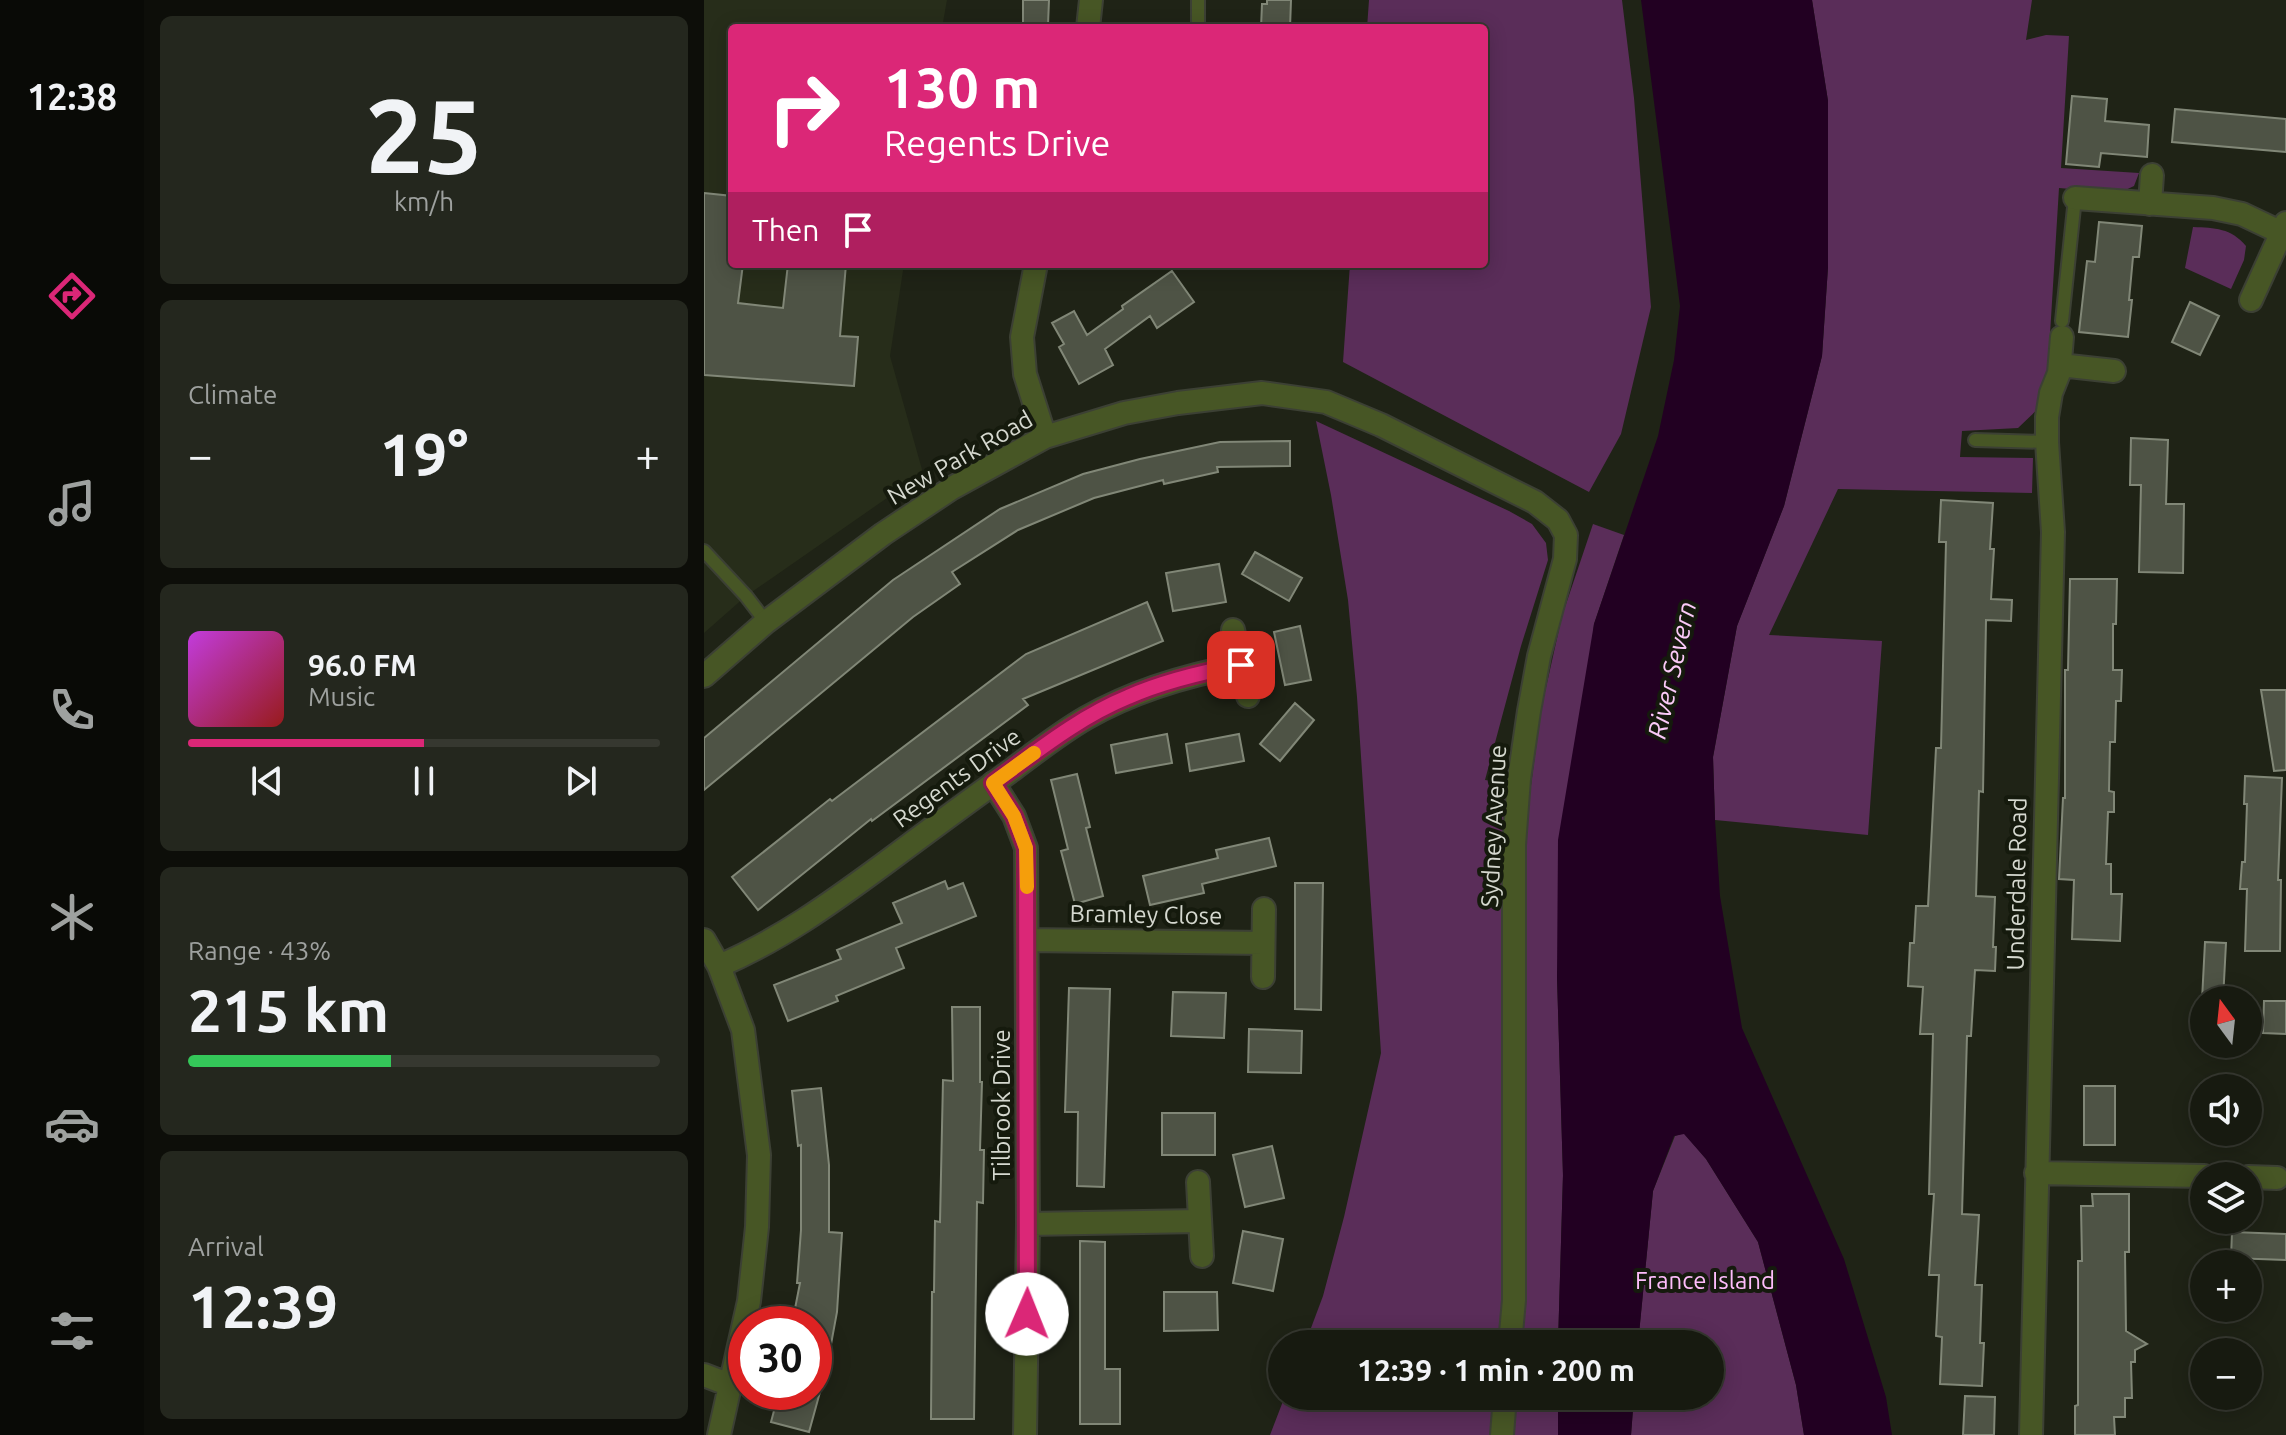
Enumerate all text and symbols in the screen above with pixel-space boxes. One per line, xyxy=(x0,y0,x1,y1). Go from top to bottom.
icon: right xyxy=(752,56,856,160)
text: 130 m xyxy=(884,56,1040,119)
text: 12:38 xyxy=(27,76,117,117)
text: 25 xyxy=(365,76,483,193)
text: Regents Drive xyxy=(884,122,1110,163)
text: km/h xyxy=(394,187,454,216)
icon: arrive xyxy=(836,208,880,252)
text: Then xyxy=(752,213,820,247)
icon: directions xyxy=(44,268,100,324)
text: Climate xyxy=(188,380,277,409)
street label: New Park Road xyxy=(882,405,1037,510)
text: 19° xyxy=(380,420,468,487)
text: − xyxy=(188,430,213,479)
text: + xyxy=(635,430,660,479)
icon: music xyxy=(44,475,100,531)
water label: River Severn xyxy=(1642,598,1701,741)
pin xyxy=(1207,631,1275,699)
icon: arrive xyxy=(1219,643,1263,687)
text: 96.0 FM xyxy=(308,648,417,682)
icon: phone xyxy=(44,682,100,738)
text: Music xyxy=(308,682,375,711)
street label: Regents Drive xyxy=(888,722,1026,833)
street label: Sydney Avenue xyxy=(1476,744,1511,908)
icon: previous xyxy=(245,759,289,803)
icon: pause xyxy=(402,759,446,803)
icon: next xyxy=(559,759,603,803)
street label: Underdale Road xyxy=(2001,797,2032,971)
icon: climate xyxy=(44,889,100,945)
street label: Bramley Close xyxy=(1069,900,1223,929)
text: Range · 43% xyxy=(188,936,331,965)
text: 215 km xyxy=(188,976,389,1043)
north arrow xyxy=(2190,986,2262,1058)
map controls xyxy=(2190,986,2262,1410)
street label: Tilbrook Drive xyxy=(988,1029,1015,1181)
button: sound xyxy=(2190,1074,2262,1146)
icon: car xyxy=(44,1096,100,1152)
button: layers xyxy=(2190,1162,2262,1234)
text: Arrival xyxy=(188,1232,264,1261)
button: + xyxy=(2190,1250,2262,1322)
park label: France Island xyxy=(1635,1267,1775,1294)
text: 12:39 xyxy=(188,1272,338,1339)
position arrow xyxy=(985,1272,1069,1356)
icon: filters xyxy=(44,1303,100,1359)
speed limit sign: 30 xyxy=(728,1306,832,1410)
button: − xyxy=(2190,1338,2262,1410)
text: 12:39 · 1 min · 200 m xyxy=(1357,1353,1635,1387)

